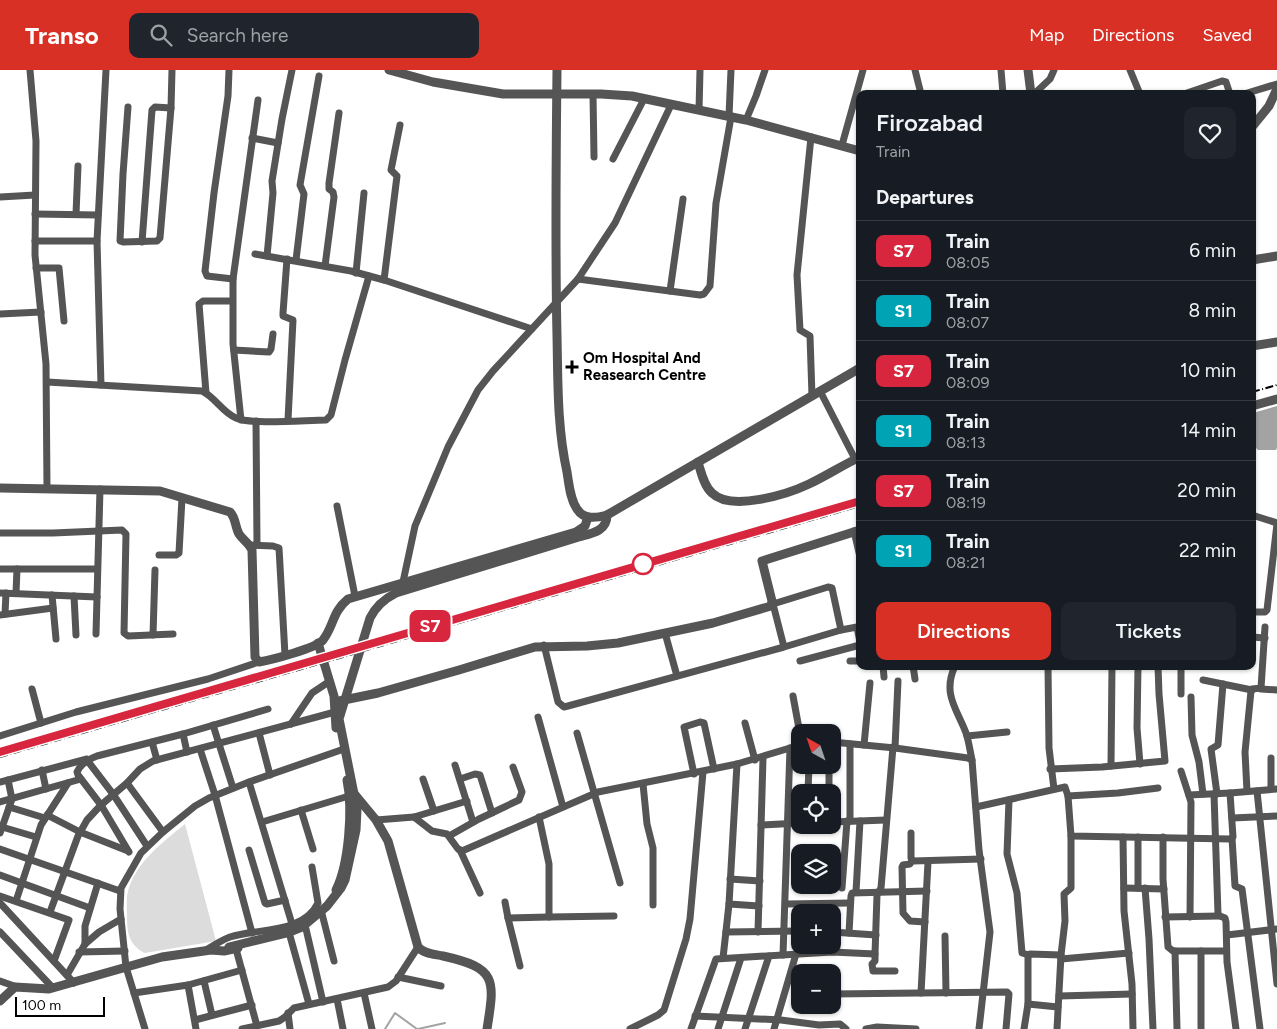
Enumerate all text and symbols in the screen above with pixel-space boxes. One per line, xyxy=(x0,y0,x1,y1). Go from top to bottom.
search box xyxy=(129,13,479,58)
text: Transo xyxy=(25,21,99,50)
icon: search xyxy=(147,21,175,49)
text: Search here xyxy=(187,24,288,47)
text: Map xyxy=(1029,24,1064,46)
text: Directions xyxy=(1092,24,1174,46)
text: Saved xyxy=(1202,24,1252,46)
button: heart xyxy=(1184,107,1236,159)
text: Firozabad xyxy=(876,108,983,137)
text: Train xyxy=(876,142,910,161)
text: Departures xyxy=(876,186,974,209)
text: Train xyxy=(946,230,989,253)
text: 6 min xyxy=(1189,239,1236,262)
text: S7 xyxy=(893,240,914,262)
text: 08:05 xyxy=(946,253,990,272)
text: Train xyxy=(946,290,989,313)
text: 8 min xyxy=(1188,299,1236,322)
text: S1 xyxy=(894,300,913,322)
text: 08:07 xyxy=(946,313,989,332)
place label: Om Hospital And Reasearch Centre xyxy=(583,349,707,384)
text: Train xyxy=(946,350,989,373)
text: 10 min xyxy=(1180,359,1236,382)
marker: Om Hospital And Reasearch Centre xyxy=(565,360,579,374)
text: S7 xyxy=(893,360,914,382)
text: 08:09 xyxy=(946,373,989,392)
text: Train xyxy=(946,410,989,433)
text: 14 min xyxy=(1180,419,1236,442)
text: S1 xyxy=(894,420,913,442)
text: 08:13 xyxy=(946,433,985,452)
text: Train xyxy=(946,470,989,493)
text: 20 min xyxy=(1177,479,1236,502)
text: S7 xyxy=(893,480,914,502)
text: 08:19 xyxy=(946,493,986,512)
text: Train xyxy=(946,530,989,553)
text: 22 min xyxy=(1179,539,1236,562)
text: S1 xyxy=(894,540,913,562)
unlabelled marker xyxy=(632,553,654,575)
text: 08:21 xyxy=(946,553,986,572)
button: Directions xyxy=(876,602,1051,660)
button: Tickets xyxy=(1061,602,1236,660)
line badge: S7 xyxy=(408,610,452,642)
text: S7 xyxy=(420,615,440,637)
north arrow xyxy=(791,724,841,774)
map controls xyxy=(791,724,841,1014)
button: locate xyxy=(791,784,841,834)
button: layers xyxy=(791,844,841,894)
button: + xyxy=(791,904,841,954)
button: − xyxy=(791,964,841,1014)
scale bar xyxy=(15,994,105,1017)
text: 100 m xyxy=(22,997,61,1014)

